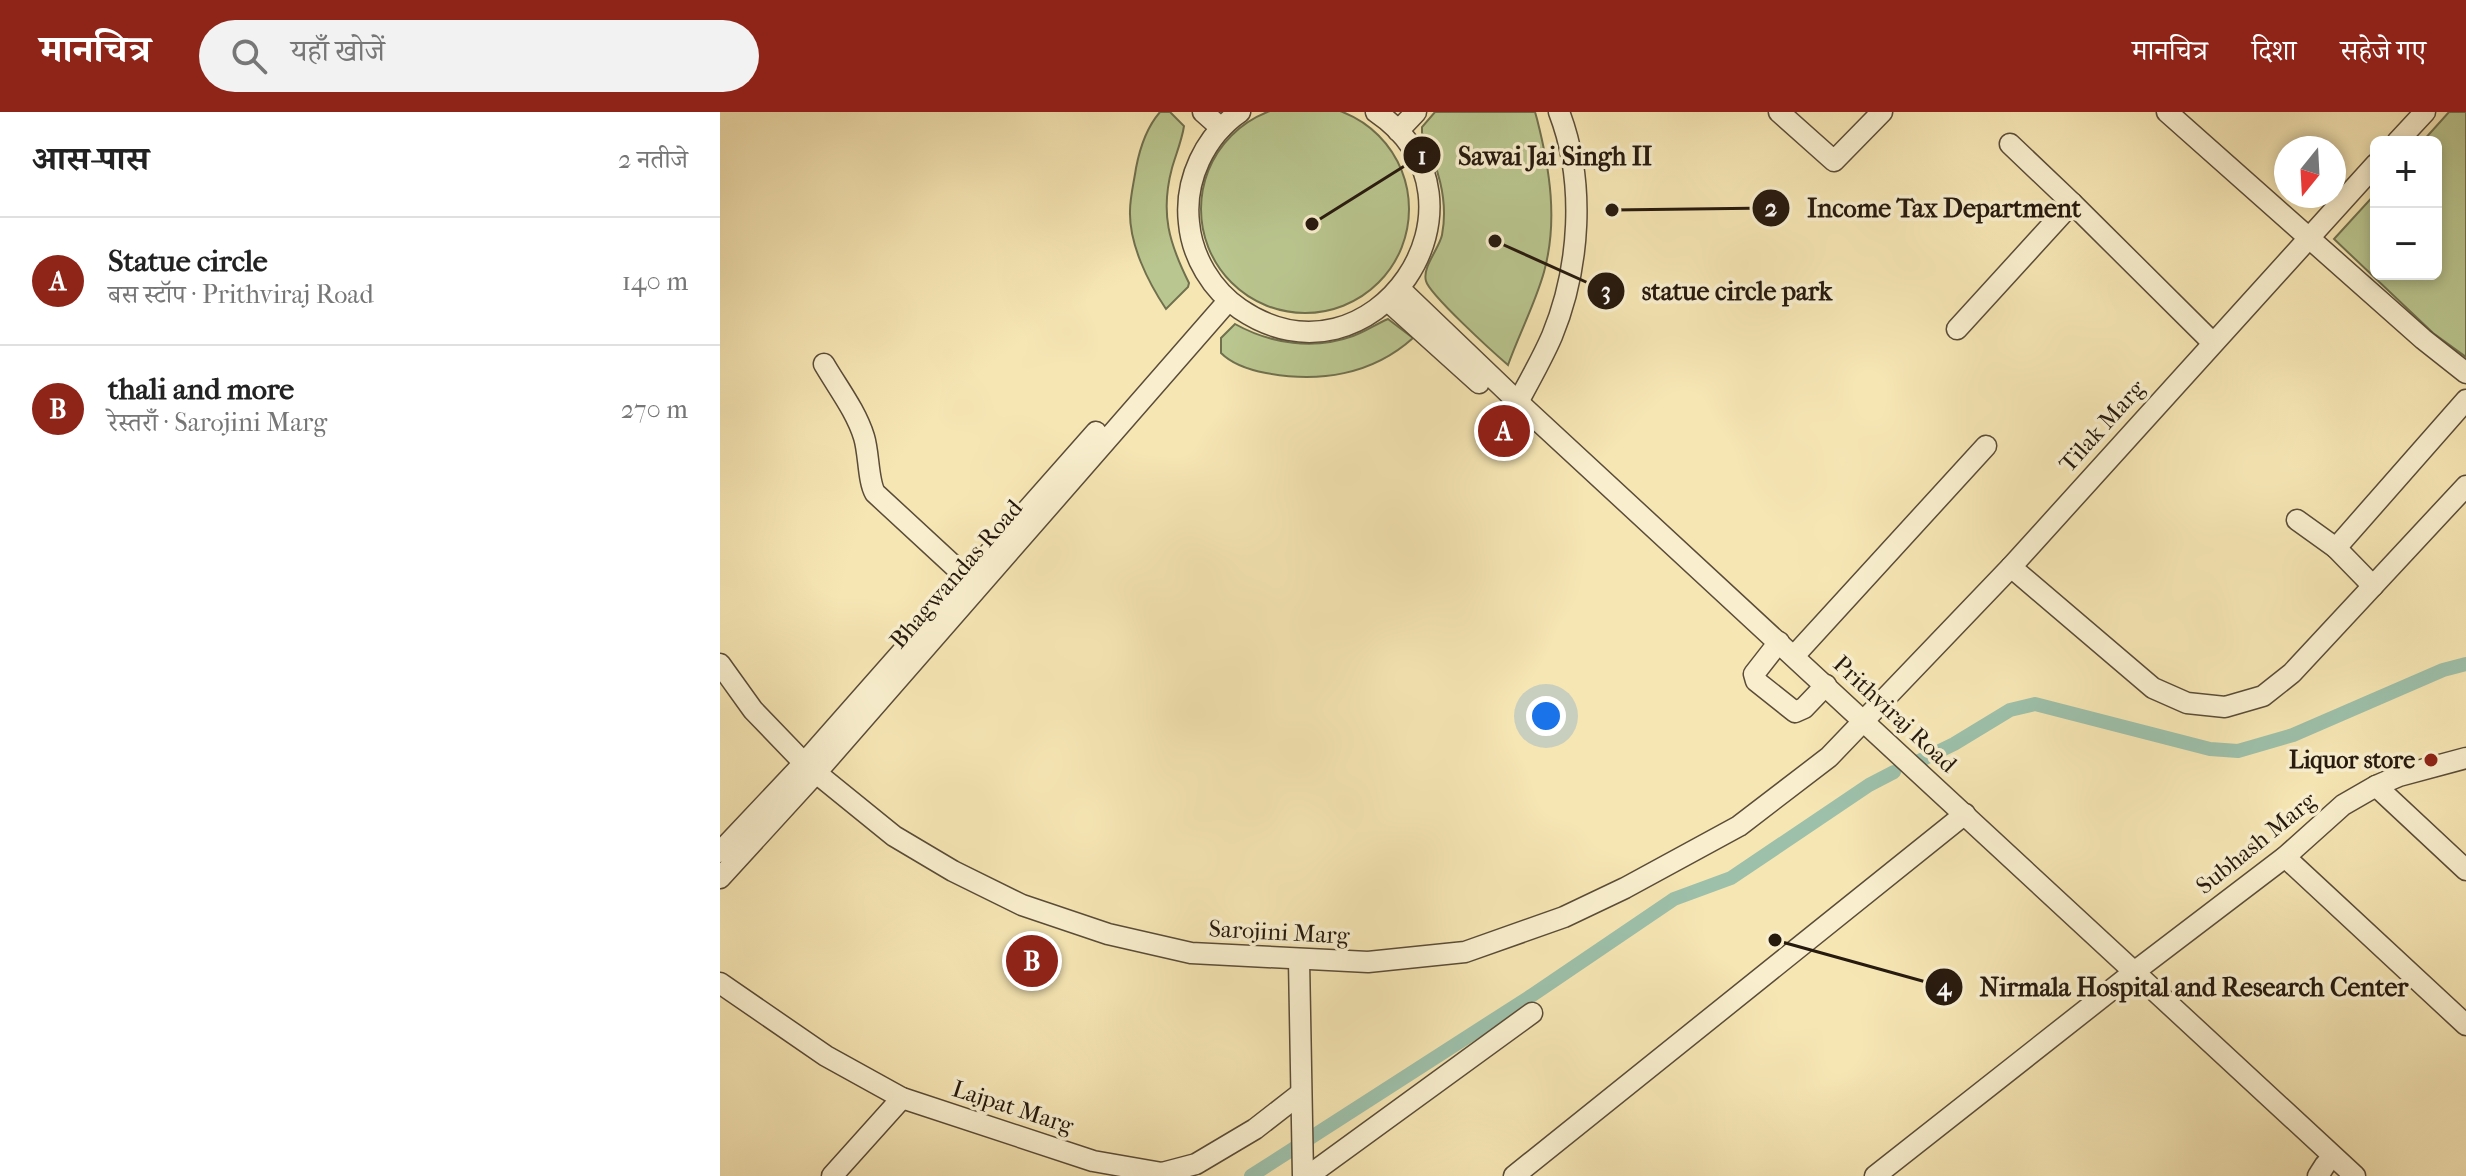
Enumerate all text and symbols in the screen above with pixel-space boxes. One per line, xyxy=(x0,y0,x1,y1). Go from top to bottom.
search box xyxy=(199,20,759,92)
text: मानचित्र xyxy=(40,27,151,72)
icon: search xyxy=(227,34,271,78)
text: यहाँ खोजें xyxy=(291,34,385,69)
text: मानचित्र xyxy=(2132,34,2208,67)
text: दिशा xyxy=(2252,34,2296,67)
text: सहेजे गए xyxy=(2340,34,2426,67)
callout: Sawai Jai Singh II xyxy=(1402,130,1668,180)
north arrow xyxy=(2274,136,2346,208)
map controls xyxy=(2370,136,2442,280)
button: + xyxy=(2370,136,2442,208)
text: आस-पास xyxy=(32,139,149,179)
text: Sawai Jai Singh II xyxy=(1458,141,1652,172)
text: 1 xyxy=(1418,142,1426,170)
text: 2 नतीजे xyxy=(618,144,688,175)
callout: Income Tax Department xyxy=(1751,183,2097,233)
text: Income Tax Department xyxy=(1807,193,2082,224)
text: 2 xyxy=(1765,194,1777,222)
button: − xyxy=(2370,208,2442,280)
text: Statue circle xyxy=(108,244,268,279)
text: A xyxy=(50,266,66,297)
text: 140 m xyxy=(622,266,688,297)
callout: statue circle park xyxy=(1586,266,1848,316)
text: statue circle park xyxy=(1642,276,1834,307)
text: 3 xyxy=(1601,277,1611,305)
text: बस स्टॉप · Prithviraj Road xyxy=(108,279,374,310)
text: thali and more xyxy=(108,372,294,407)
street label: Tilak Marg xyxy=(2053,373,2151,478)
text: B xyxy=(50,394,66,425)
text: 270 m xyxy=(621,394,688,425)
pin: A xyxy=(1478,401,1530,461)
text: रेस्तराँ · Sarojini Marg xyxy=(108,407,327,438)
street label: Bhagwandas Road xyxy=(884,493,1029,654)
street label: Prithviraj Road xyxy=(1828,650,1963,779)
your location xyxy=(1526,696,1566,736)
place label: Liquor store xyxy=(2289,746,2415,774)
marker: Liquor store xyxy=(2422,751,2440,769)
street label: Subhash Marg xyxy=(2190,785,2322,900)
street label: Sarojini Marg xyxy=(1208,914,1351,950)
pin: B xyxy=(1006,931,1058,991)
callout: Nirmala Hospital and Research Center xyxy=(1924,962,2425,1012)
text: Nirmala Hospital and Research Center xyxy=(1980,972,2409,1003)
text: 4 xyxy=(1936,973,1953,1002)
street label: Lajpat Marg xyxy=(949,1074,1078,1140)

